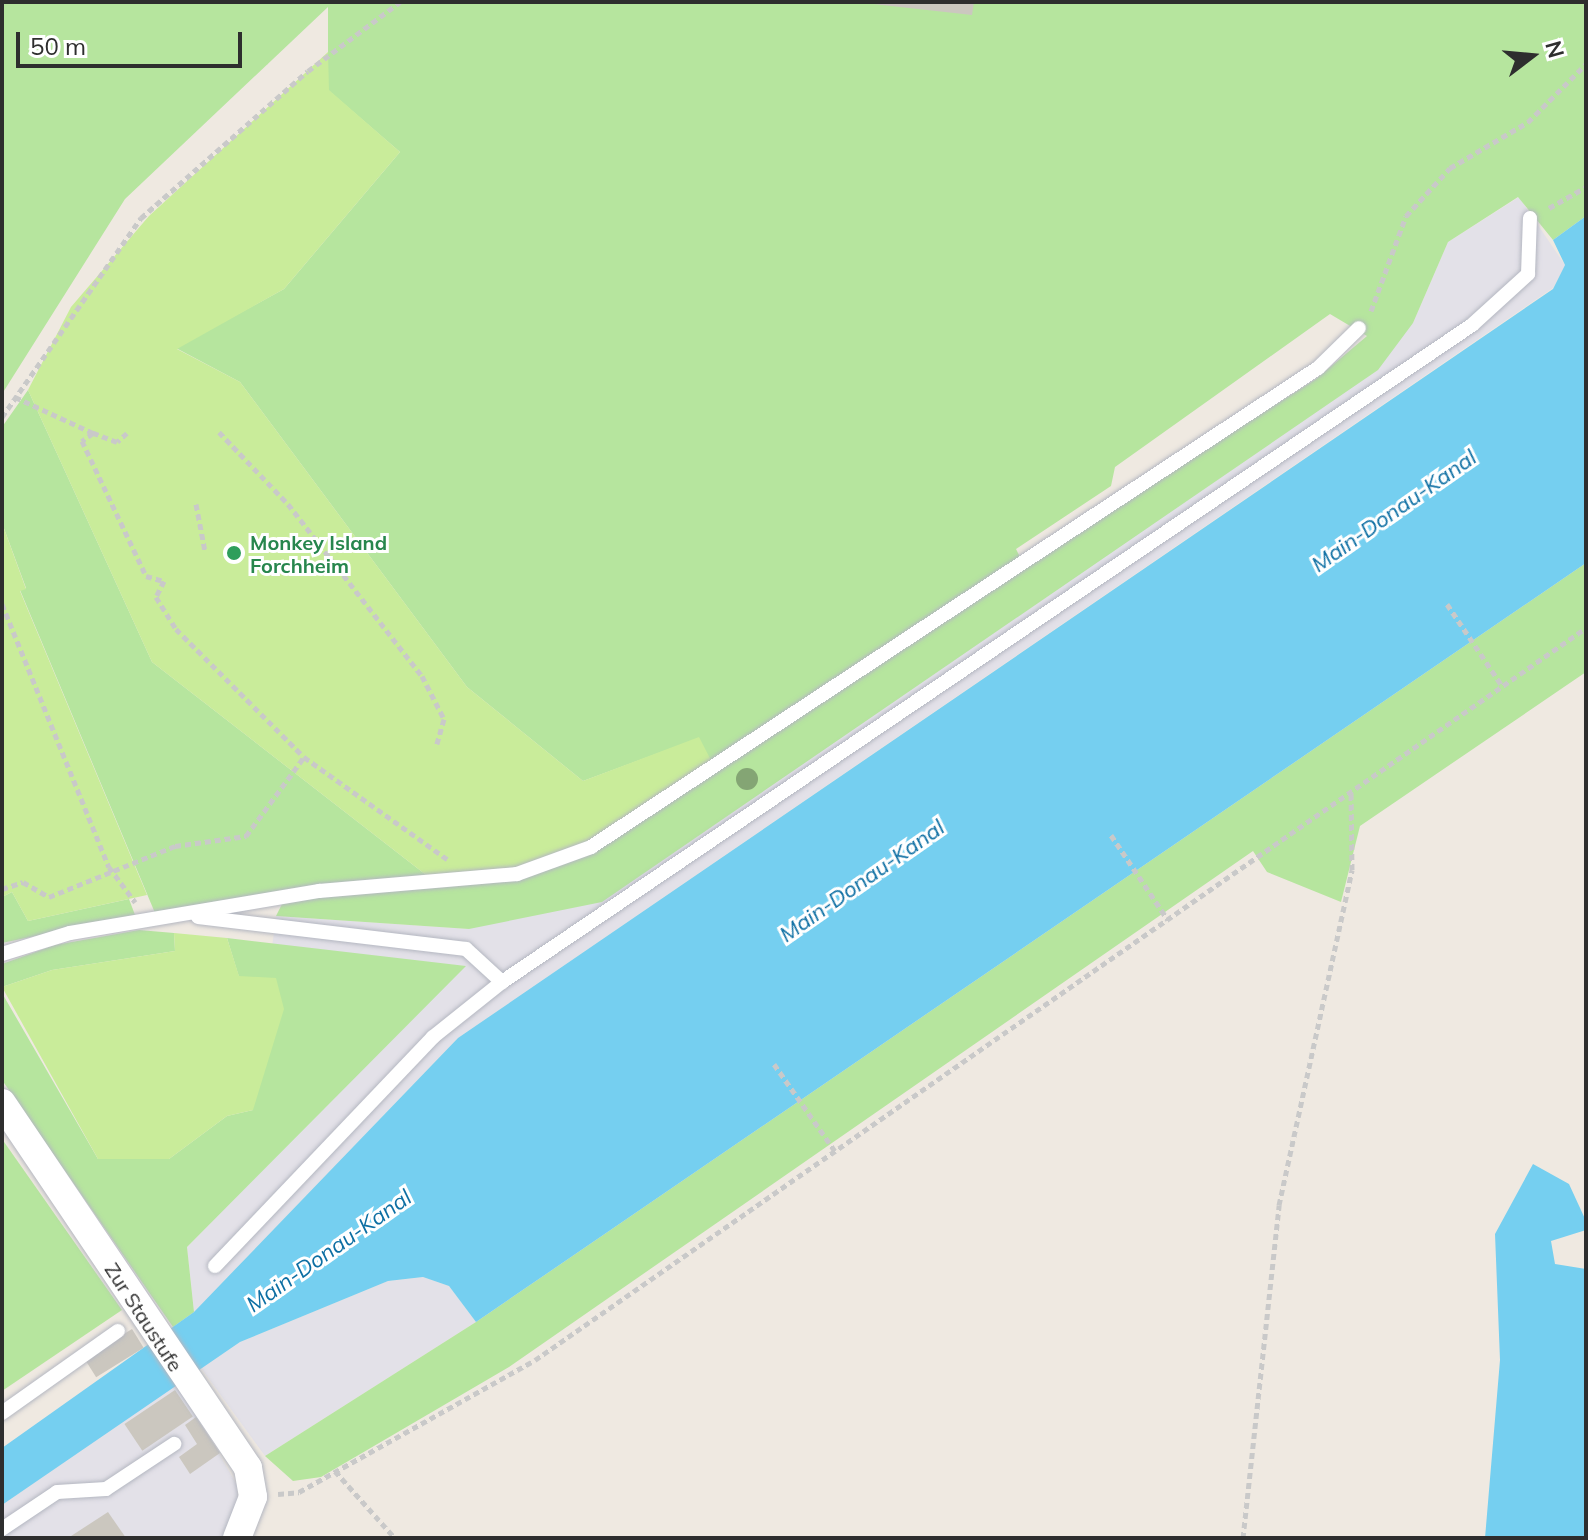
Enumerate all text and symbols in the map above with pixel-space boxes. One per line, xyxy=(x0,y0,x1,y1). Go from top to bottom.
scale bar xyxy=(20,16,246,66)
north arrow xyxy=(1492,16,1572,96)
text: 50 m xyxy=(30,31,86,61)
text: N xyxy=(1539,38,1571,61)
water label: Main-Donau-Kanal xyxy=(1306,444,1482,578)
place label: Monkey Island Forchheim xyxy=(250,530,387,577)
marker: Monkey Island Forchheim xyxy=(225,544,243,562)
water label: Main-Donau-Kanal xyxy=(774,814,950,948)
water label: Main-Donau-Kanal xyxy=(241,1184,417,1318)
street label: Zur Staustufe xyxy=(100,1258,188,1376)

